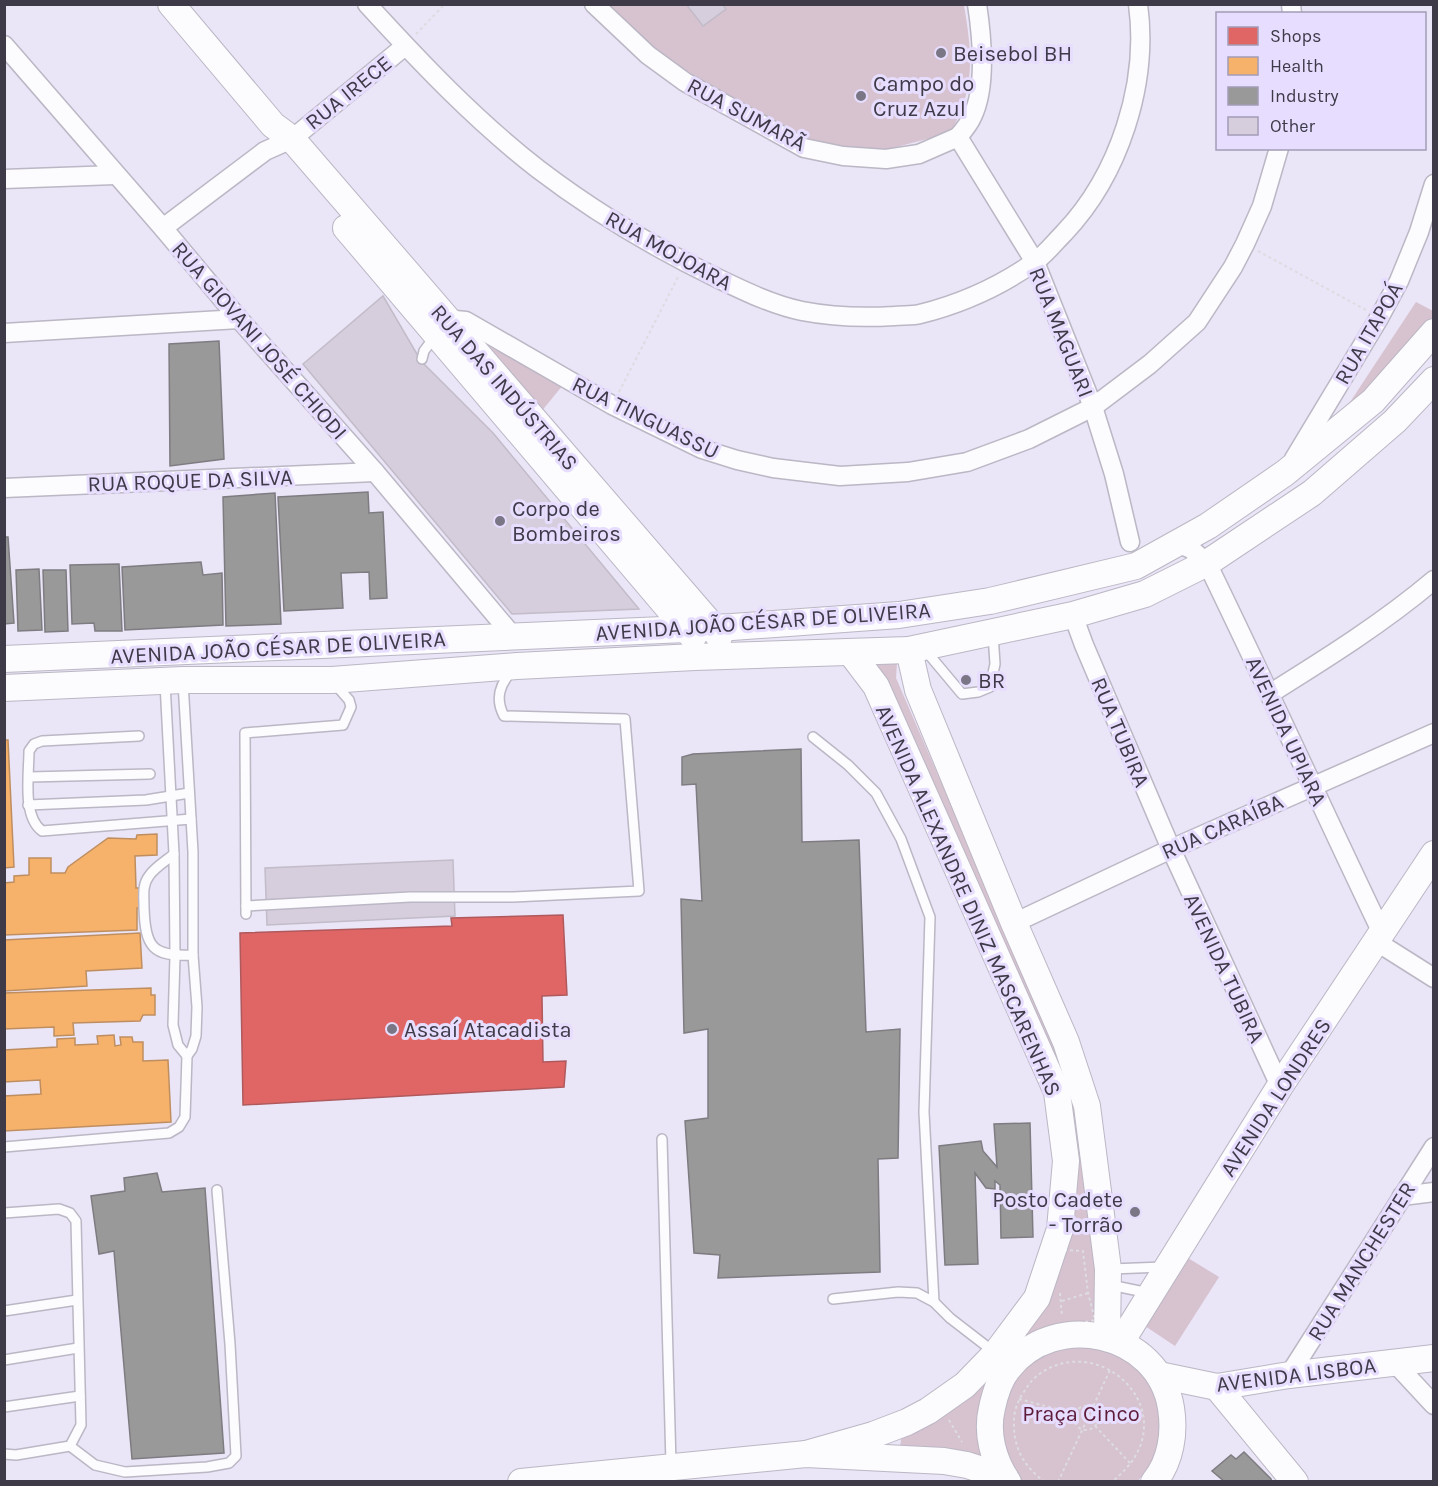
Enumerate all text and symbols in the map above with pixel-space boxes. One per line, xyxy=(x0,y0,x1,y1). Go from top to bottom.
legend xyxy=(1216,12,1426,150)
text: Shops xyxy=(1270,25,1322,47)
place label: Beisebol BH xyxy=(953,41,1072,67)
marker: Beisebol BH xyxy=(934,46,948,60)
street label: RUA IRECE xyxy=(300,50,397,135)
text: Health xyxy=(1270,55,1324,77)
place label: Campo do Cruz Azul xyxy=(873,71,974,122)
street label: RUA SUMARÃ xyxy=(683,73,811,157)
text: Industry xyxy=(1270,85,1339,107)
marker: Campo do Cruz Azul xyxy=(854,89,868,103)
text: Other xyxy=(1270,115,1315,137)
street label: RUA MOJOARA xyxy=(601,205,737,296)
street label: RUA GIOVANI JOSÉ CHIODI xyxy=(166,236,353,445)
street label: RUA MAGUARI xyxy=(1023,264,1099,401)
street label: RUA ITAPOÁ xyxy=(1328,277,1409,389)
street label: RUA DAS INDÚSTRIAS xyxy=(425,299,584,476)
street label: RUA TINGUASSU xyxy=(568,371,723,465)
street label: RUA ROQUE DA SILVA xyxy=(87,464,293,498)
place label: Corpo de Bombeiros xyxy=(512,496,621,547)
marker: Corpo de Bombeiros xyxy=(493,514,507,528)
street label: AVENIDA JOÃO CÉSAR DE OLIVEIRA xyxy=(595,596,932,647)
street label: AVENIDA JOÃO CÉSAR DE OLIVEIRA xyxy=(110,625,447,670)
street label: AVENIDA UPIARA xyxy=(1240,653,1332,811)
place label: BR xyxy=(978,668,1005,694)
marker: BR xyxy=(959,673,973,687)
street label: RUA TUBIRA xyxy=(1085,673,1155,792)
street label: AVENIDA ALEXANDRE DINIZ MASCARENHAS xyxy=(870,701,1066,1100)
street label: RUA CARAÍBA xyxy=(1157,787,1288,865)
street label: AVENIDA TUBIRA xyxy=(1178,890,1270,1048)
street label: AVENIDA LONDRES xyxy=(1215,1013,1337,1182)
place label: Assaí Atacadista xyxy=(404,1017,572,1043)
marker: Assaí Atacadista xyxy=(385,1022,399,1036)
street label: RUA MANCHESTER xyxy=(1302,1177,1421,1346)
place label: Posto Cadete - Torrão xyxy=(992,1187,1123,1238)
marker: Posto Cadete - Torrão xyxy=(1128,1205,1142,1219)
street label: AVENIDA LISBOA xyxy=(1215,1352,1378,1398)
park label: Praça Cinco xyxy=(1022,1401,1140,1427)

